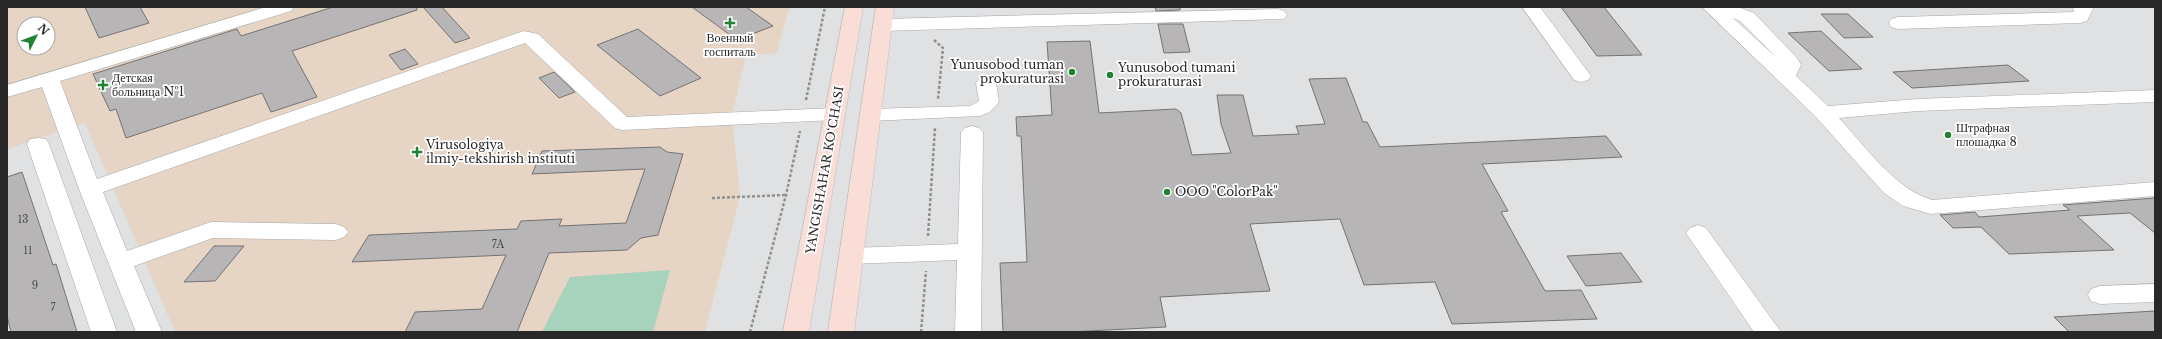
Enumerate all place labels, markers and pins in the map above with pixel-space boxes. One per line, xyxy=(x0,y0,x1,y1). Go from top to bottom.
marker: Военный госпиталь xyxy=(724,17,736,29)
place label: Военный госпиталь xyxy=(704,30,756,59)
place label: Yunusobod tuman prokuraturasi xyxy=(950,57,1064,86)
place label: Yunusobod tumani prokuraturasi xyxy=(1117,60,1235,89)
marker: Yunusobod tuman prokuraturasi xyxy=(1067,67,1077,77)
place label: Детская больница №1 xyxy=(112,70,184,99)
marker: Yunusobod tumani prokuraturasi xyxy=(1105,70,1115,80)
marker: Детская больница №1 xyxy=(97,79,109,91)
place label: Штрафная плошадка 8 xyxy=(1956,120,2017,149)
marker: Штрафная плошадка 8 xyxy=(1943,130,1953,140)
place label: Virusologiya ilmiy-tekshirish instituti xyxy=(425,137,575,166)
marker: Virusologiya ilmiy-tekshirish instituti xyxy=(411,146,423,158)
place label: OOO "ColorPak" xyxy=(1175,184,1278,199)
marker: OOO "ColorPak" xyxy=(1162,187,1172,197)

